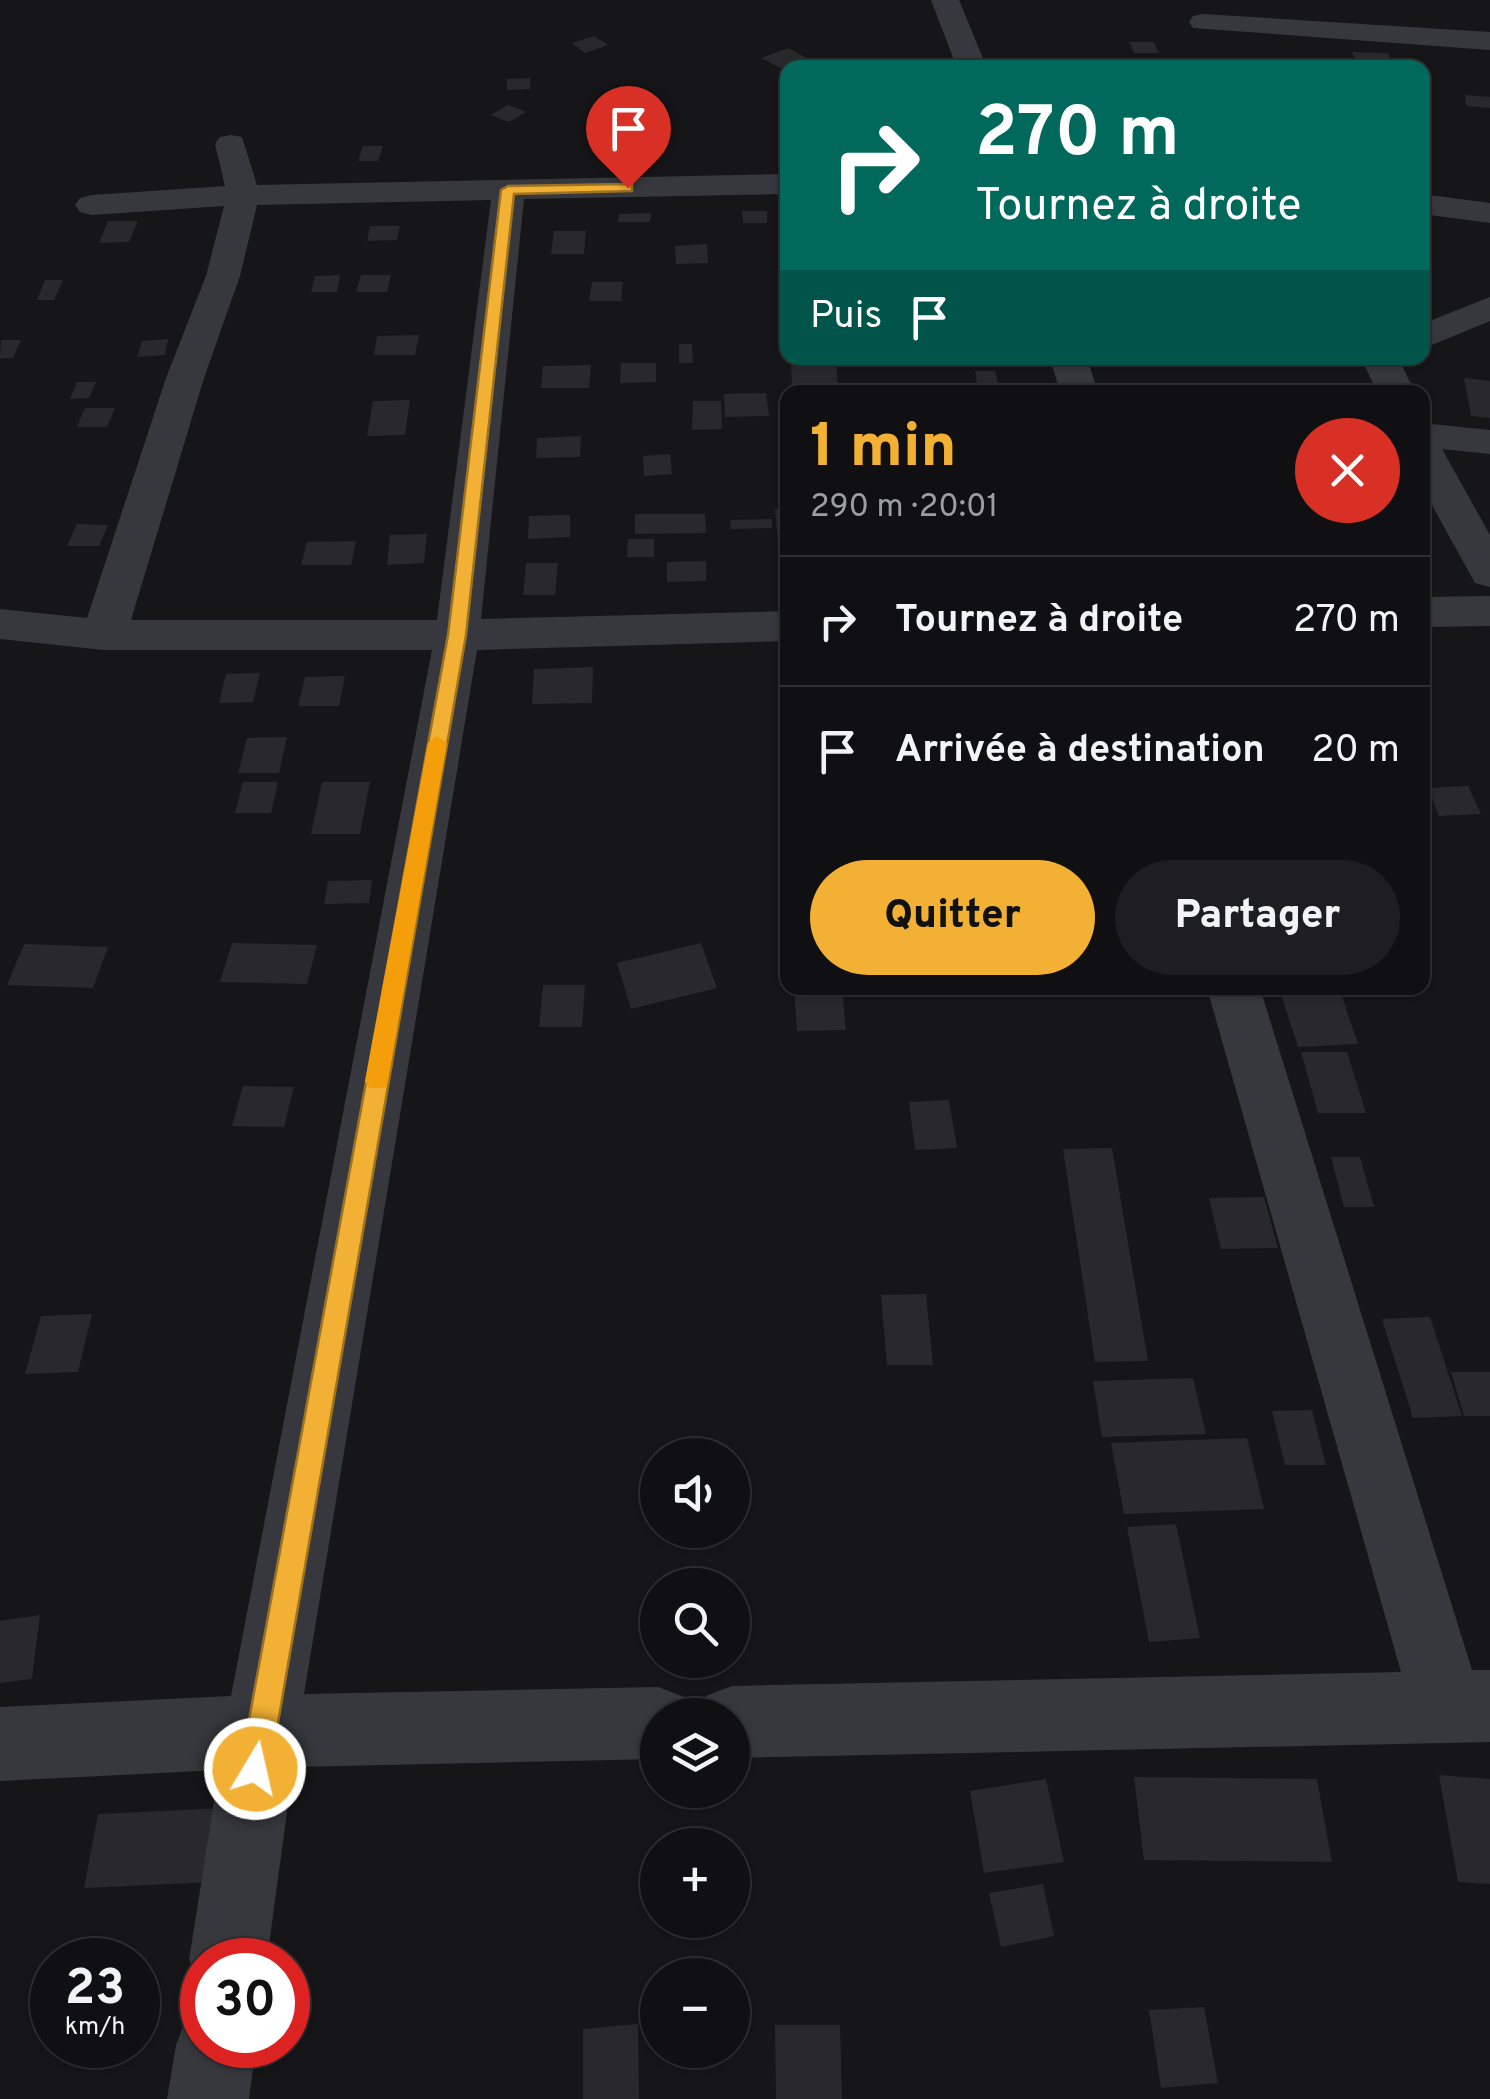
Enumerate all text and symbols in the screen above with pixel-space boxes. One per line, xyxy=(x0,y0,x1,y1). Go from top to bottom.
pin xyxy=(586,86,671,189)
text: 270 m xyxy=(975,92,1180,181)
icon: right xyxy=(810,100,940,230)
icon: arrive xyxy=(601,101,656,156)
text: Tournez à droite xyxy=(975,179,1302,236)
icon: arrive xyxy=(902,290,957,345)
text: Puis xyxy=(810,293,882,342)
text: 1 min xyxy=(810,412,957,488)
button: close xyxy=(1295,418,1400,523)
text: 290 m · 20:01 xyxy=(810,488,998,528)
icon: right xyxy=(810,594,865,649)
text: Tournez à droite xyxy=(895,597,1183,646)
text: 270 m xyxy=(1293,597,1400,646)
icon: arrive xyxy=(810,724,865,779)
text: Arrivée à destination xyxy=(895,727,1265,776)
text: 20 m xyxy=(1311,727,1400,776)
button: Quitter xyxy=(810,860,1095,975)
button: Partager xyxy=(1115,860,1400,975)
map controls xyxy=(640,1438,750,2068)
button: sound xyxy=(640,1438,750,1548)
button: search xyxy=(640,1568,750,1678)
button: layers xyxy=(640,1698,750,1808)
position arrow xyxy=(203,1717,307,1821)
button: + xyxy=(640,1828,750,1938)
speed limit sign: 30 xyxy=(180,1938,310,2068)
button: − xyxy=(640,1958,750,2068)
text: 23 xyxy=(65,1959,125,2022)
text: km/h xyxy=(65,2012,125,2044)

